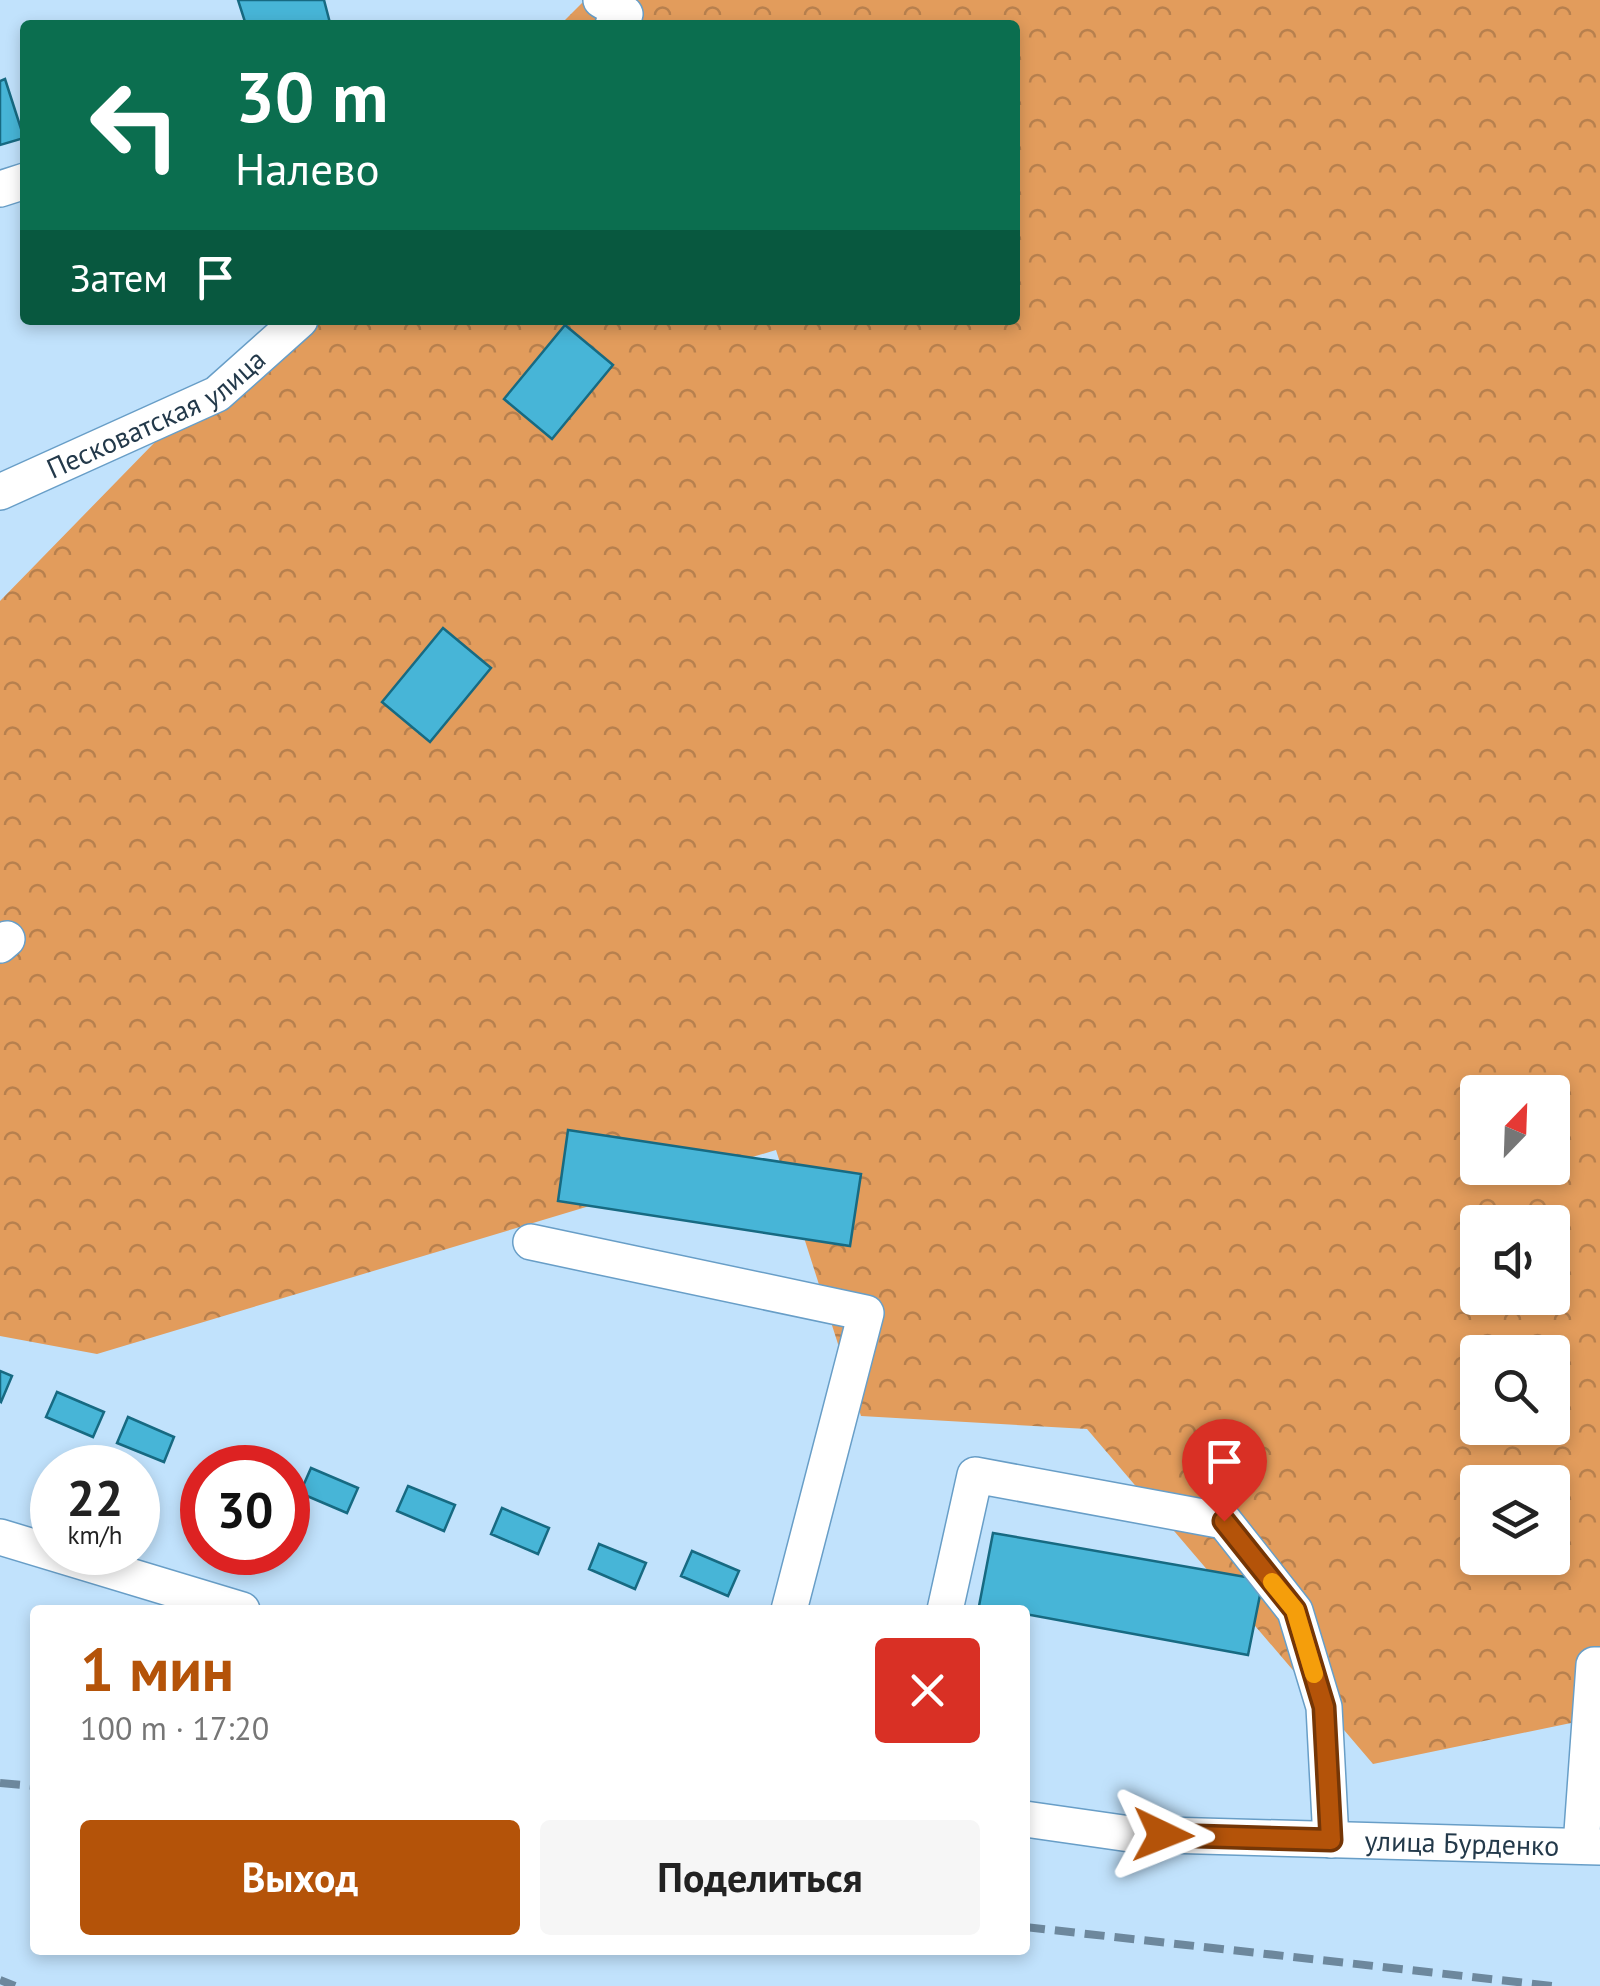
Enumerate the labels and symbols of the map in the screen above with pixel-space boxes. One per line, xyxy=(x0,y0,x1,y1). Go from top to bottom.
street label: Песковатская улица xyxy=(41,341,273,487)
north arrow xyxy=(1460,1075,1570,1185)
pin xyxy=(1182,1419,1267,1522)
speed limit sign: 30 xyxy=(180,1445,310,1575)
position arrow xyxy=(1111,1783,1215,1887)
street label: улица Бурденко xyxy=(1364,1821,1560,1864)

